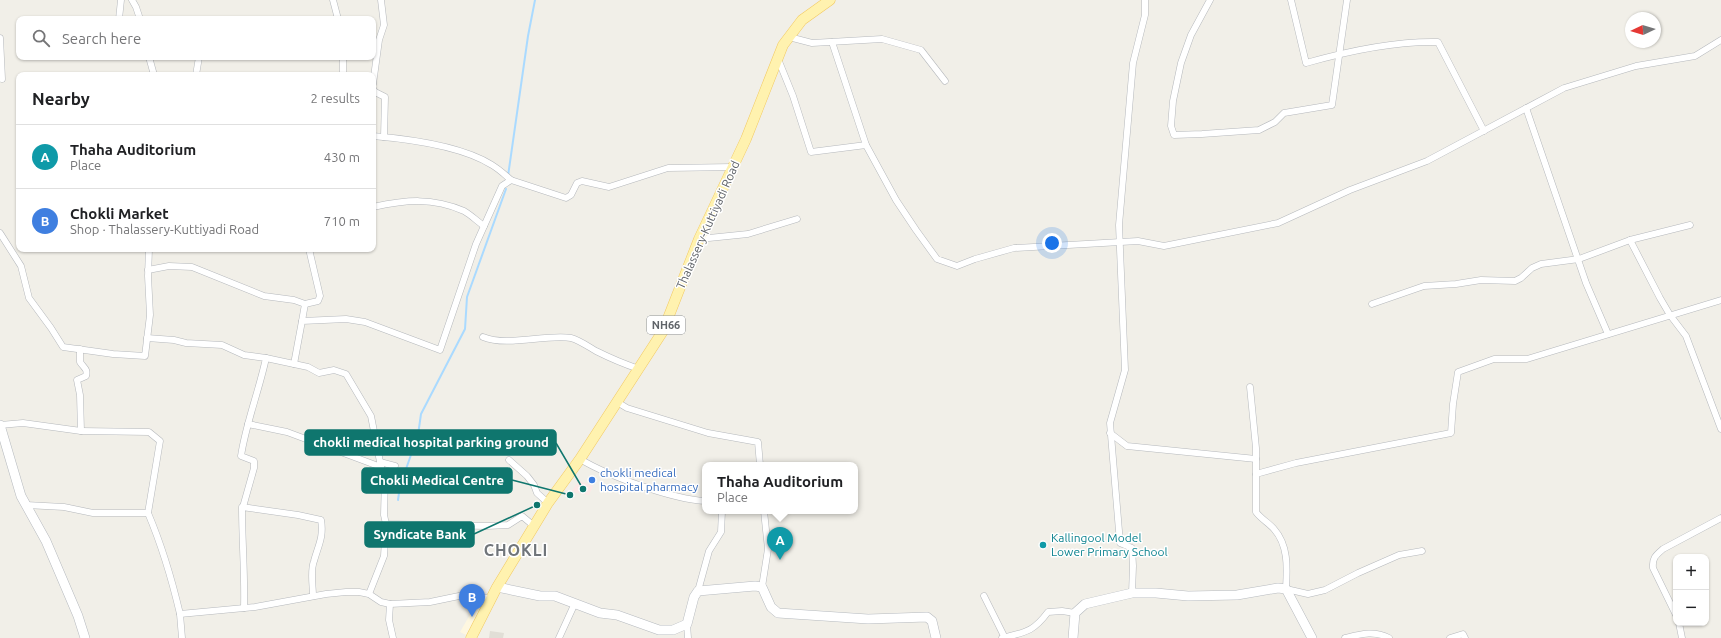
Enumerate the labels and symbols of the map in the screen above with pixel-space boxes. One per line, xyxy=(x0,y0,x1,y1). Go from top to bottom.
north arrow xyxy=(1625,12,1661,48)
street label: Thalassery-Kuttiyadi Road xyxy=(673,159,742,291)
your location xyxy=(1042,233,1062,253)
road number: NH66 xyxy=(647,316,685,334)
callout: chokli medical hospital parking ground xyxy=(305,430,556,455)
text: chokli medical hospital parking ground xyxy=(313,435,549,449)
place label: chokli medical hospital pharmacy xyxy=(600,466,699,493)
callout: Chokli Medical Centre xyxy=(362,468,512,493)
text: Chokli Medical Centre xyxy=(370,473,504,487)
marker: chokli medical hospital pharmacy xyxy=(587,475,597,485)
callout: Syndicate Bank xyxy=(365,522,474,547)
text: Syndicate Bank xyxy=(374,527,467,541)
pin: A xyxy=(767,527,793,560)
place label: Kallingool Model Lower Primary School xyxy=(1051,531,1168,558)
marker: Kallingool Model Lower Primary School xyxy=(1038,540,1048,550)
district label: CHOKLI xyxy=(484,541,548,559)
pin: B xyxy=(459,584,485,617)

